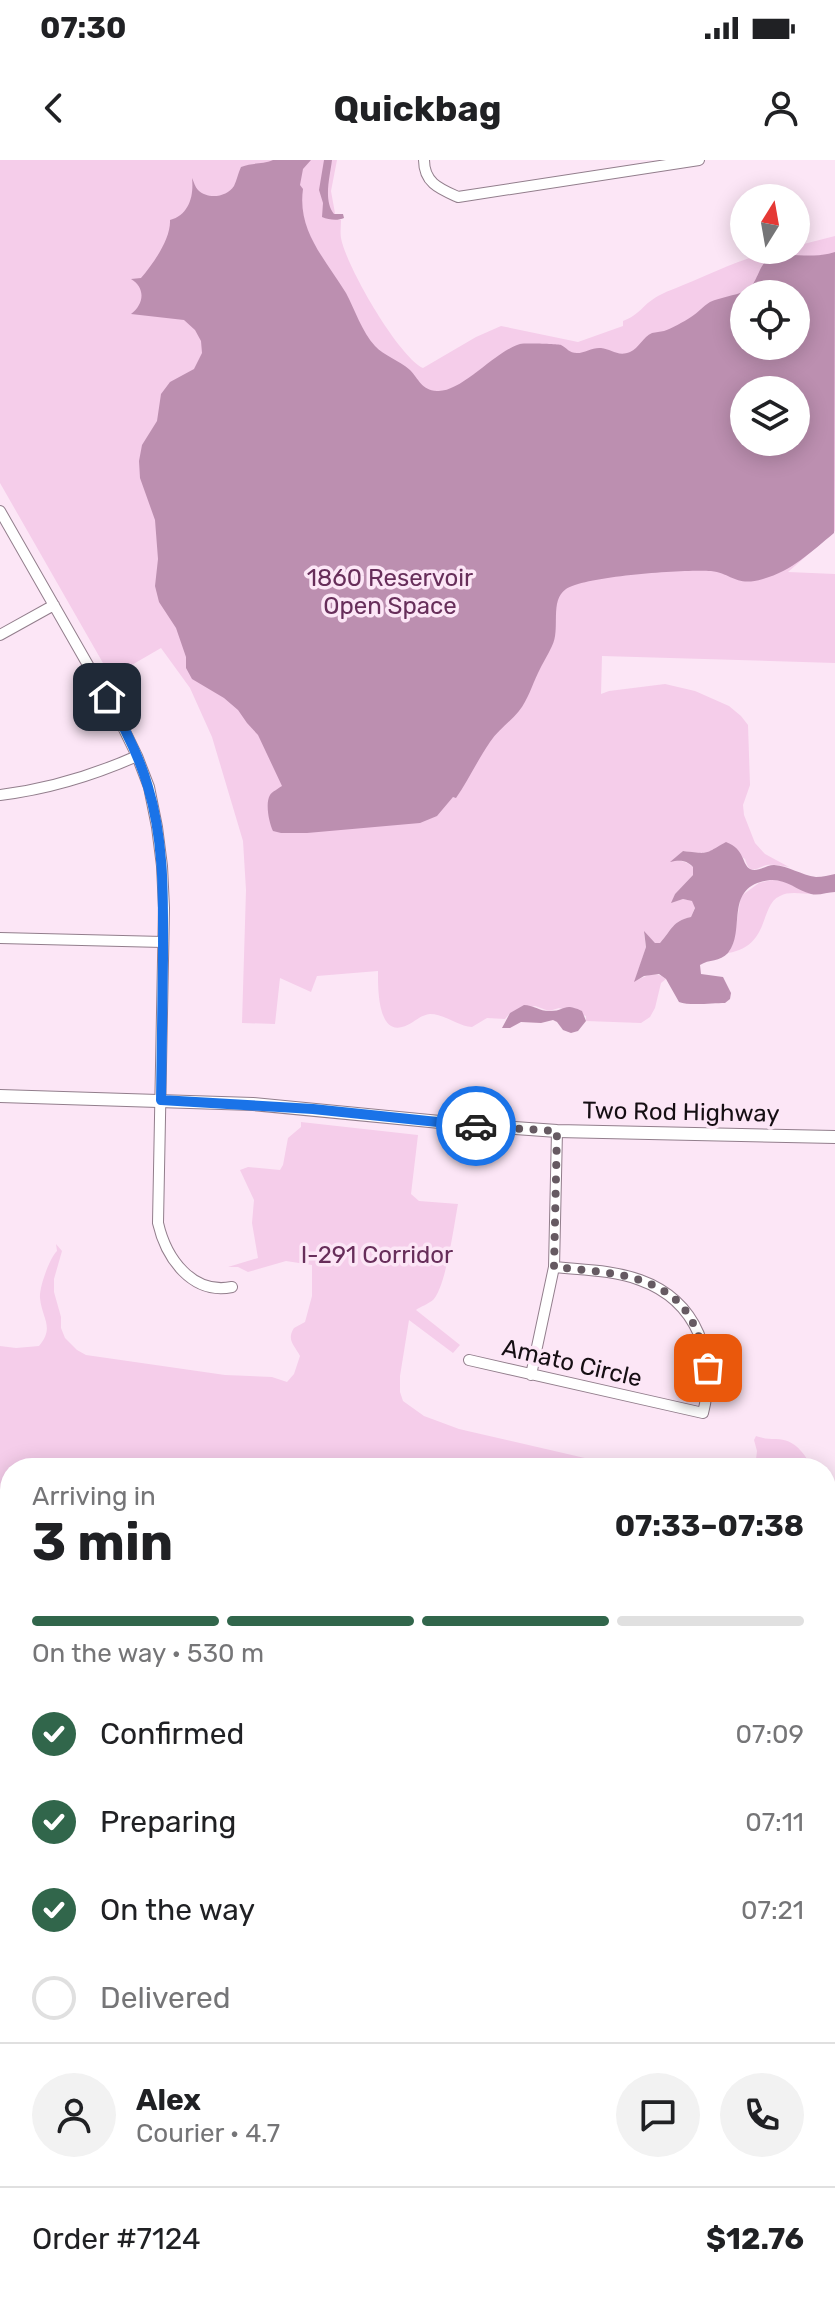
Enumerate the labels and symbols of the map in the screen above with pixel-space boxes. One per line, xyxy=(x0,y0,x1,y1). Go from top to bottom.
north arrow xyxy=(730,184,810,264)
park label: 1860 Reservoir Open Space xyxy=(307,564,473,620)
pin xyxy=(73,663,141,731)
courier xyxy=(436,1086,516,1166)
street label: Two Rod Highway xyxy=(582,1096,780,1128)
park label: I-291 Corridor xyxy=(301,1241,453,1269)
street label: Amato Circle xyxy=(499,1333,645,1393)
pin xyxy=(674,1334,742,1402)

